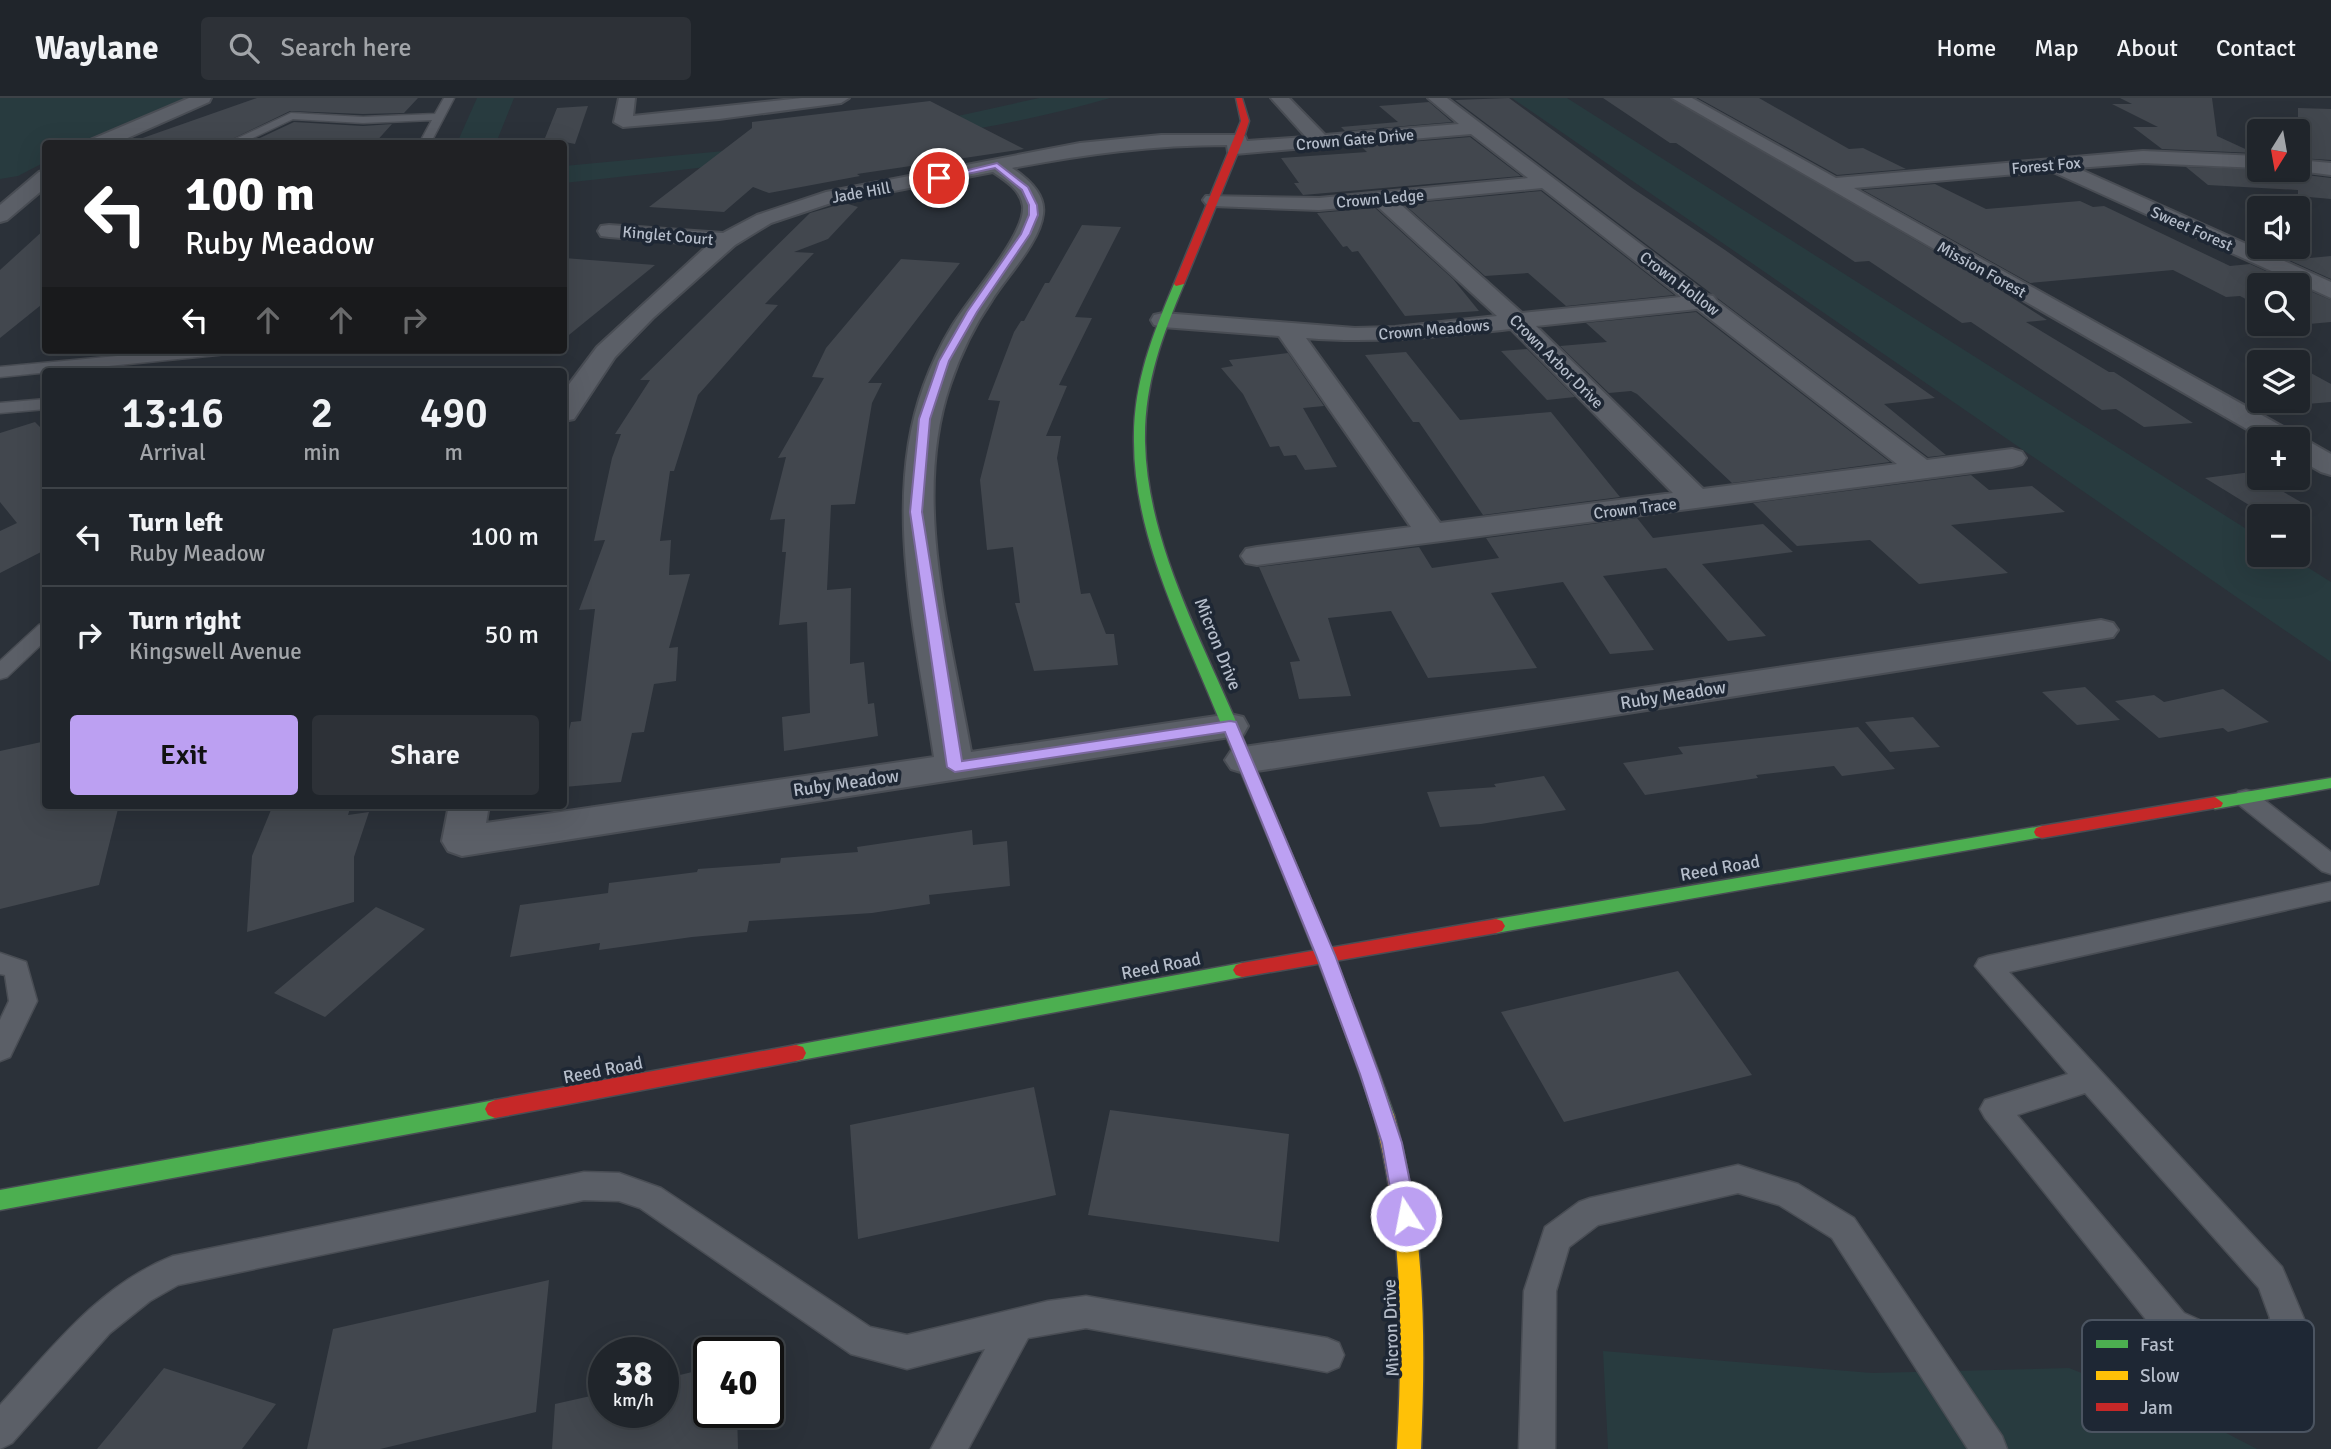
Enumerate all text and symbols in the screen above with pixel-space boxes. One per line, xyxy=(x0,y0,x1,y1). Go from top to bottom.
search box xyxy=(201,17,691,80)
text: Waylane xyxy=(35,28,159,69)
icon: search xyxy=(225,29,263,67)
text: Search here xyxy=(281,32,412,64)
text: Home xyxy=(1936,33,1996,63)
text: Map xyxy=(2034,33,2079,63)
text: About xyxy=(2117,33,2178,63)
text: Contact xyxy=(2216,33,2296,63)
north arrow xyxy=(2247,119,2310,182)
map controls xyxy=(2247,119,2310,567)
street label: Crown Gate Drive xyxy=(1295,125,1415,155)
pin xyxy=(909,148,969,208)
street label: Forest Fox xyxy=(2011,153,2082,179)
icon: arrive xyxy=(920,159,958,197)
text: 100 m xyxy=(185,164,315,224)
icon: left xyxy=(70,168,161,259)
street label: Jade Hill xyxy=(830,178,892,208)
street label: Crown Ledge xyxy=(1335,185,1425,213)
button: sound xyxy=(2247,196,2310,259)
street label: Sweet Forest xyxy=(2148,202,2236,256)
street label: Kinglet Court xyxy=(622,222,715,250)
text: Ruby Meadow xyxy=(185,224,374,263)
street label: Mission Forest xyxy=(1934,237,2030,303)
street label: Crown Hollow xyxy=(1635,247,1724,321)
button: search xyxy=(2247,273,2310,336)
icon: left xyxy=(176,301,214,339)
icon: ahead xyxy=(249,301,287,339)
icon: ahead xyxy=(322,301,360,339)
icon: right xyxy=(395,301,433,339)
street label: Crown Arbor Drive xyxy=(1505,310,1608,413)
street label: Crown Meadows xyxy=(1378,315,1490,345)
button: layers xyxy=(2247,350,2310,413)
text: 13:16 xyxy=(121,388,224,439)
text: 2 xyxy=(310,388,333,439)
text: 490 xyxy=(420,388,488,439)
button: + xyxy=(2247,427,2310,490)
text: Arrival xyxy=(139,438,206,467)
text: min xyxy=(303,438,340,467)
text: m xyxy=(444,438,463,467)
street label: Crown Trace xyxy=(1592,494,1678,524)
button: − xyxy=(2247,504,2310,567)
text: Turn left xyxy=(129,507,223,539)
icon: left xyxy=(70,518,108,556)
text: 100 m xyxy=(470,521,539,553)
text: Ruby Meadow xyxy=(129,539,265,568)
street label: Micron Drive xyxy=(1190,595,1246,693)
text: Turn right xyxy=(129,605,241,637)
icon: right xyxy=(70,616,108,654)
text: 50 m xyxy=(484,619,539,651)
text: Kingswell Avenue xyxy=(129,637,302,666)
street label: Ruby Meadow xyxy=(1619,676,1727,714)
button: Exit xyxy=(70,715,298,795)
button: Share xyxy=(312,715,539,795)
street label: Ruby Meadow xyxy=(792,765,900,801)
street label: Reed Road xyxy=(1678,850,1762,886)
street label: Reed Road xyxy=(1119,948,1203,984)
street label: Reed Road xyxy=(561,1052,645,1088)
position arrow xyxy=(1369,1179,1443,1253)
street label: Micron Drive xyxy=(1378,1279,1404,1377)
legend xyxy=(2082,1320,2314,1432)
text: Fast xyxy=(2140,1333,2174,1357)
speed limit sign: 40 xyxy=(693,1337,784,1428)
text: 38 xyxy=(615,1352,652,1395)
text: Slow xyxy=(2140,1364,2180,1388)
text: km/h xyxy=(613,1389,654,1411)
text: Jam xyxy=(2140,1396,2173,1420)

